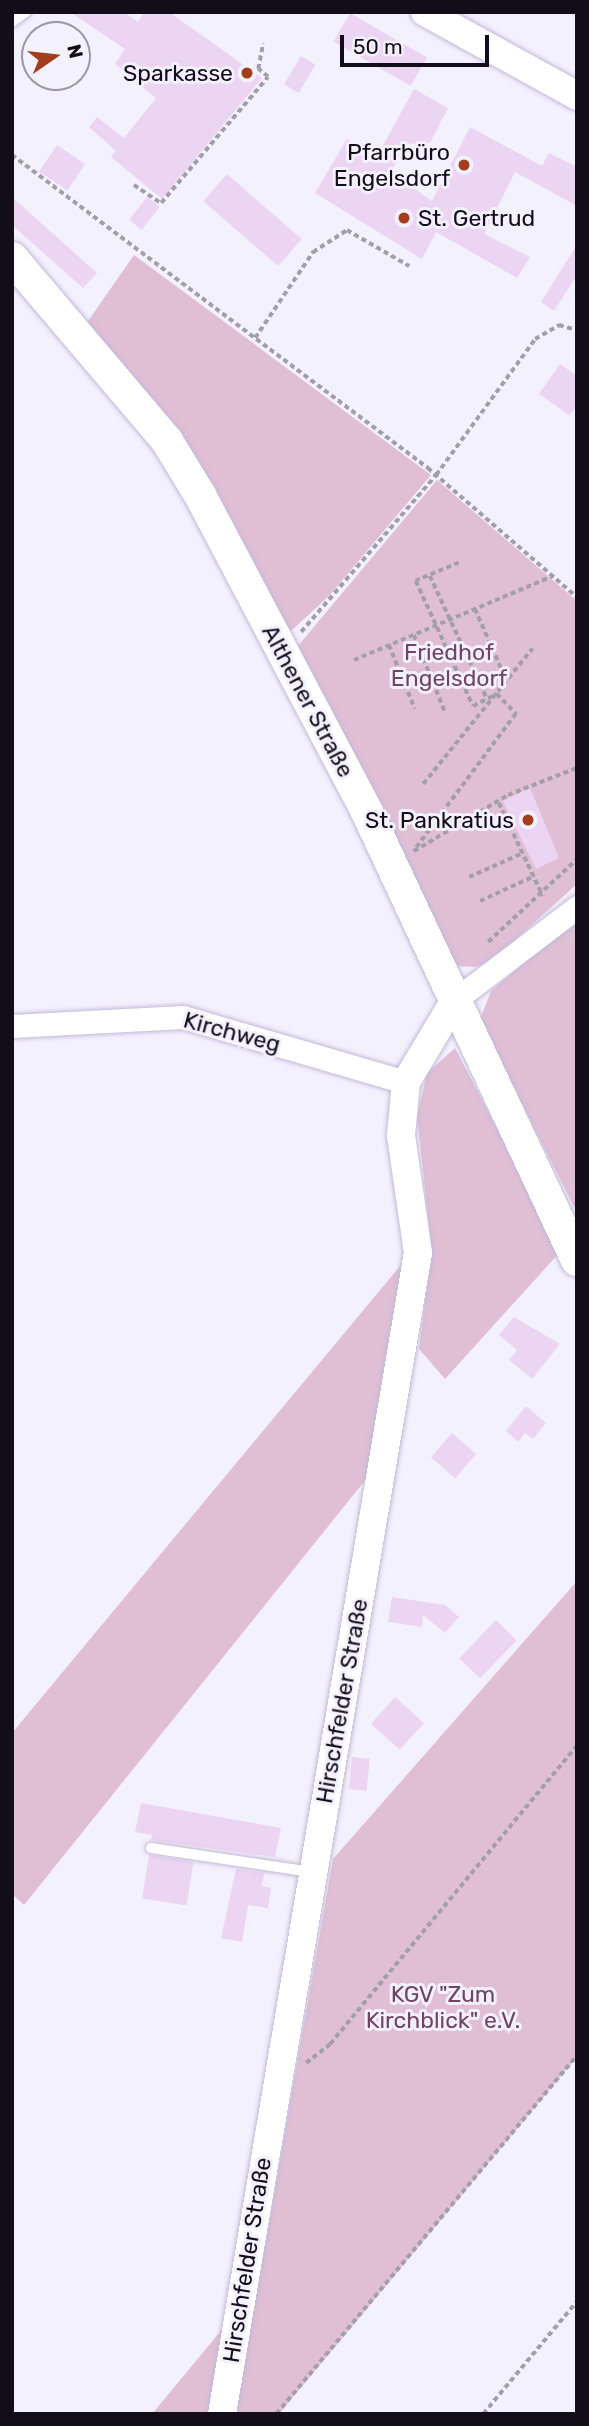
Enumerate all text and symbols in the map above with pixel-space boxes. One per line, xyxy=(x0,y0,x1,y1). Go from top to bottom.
north arrow xyxy=(21,21,91,91)
scale bar xyxy=(344,21,493,65)
text: 50 m xyxy=(353,34,403,59)
text: N xyxy=(62,42,88,61)
place label: Sparkasse xyxy=(123,59,233,87)
marker: Sparkasse xyxy=(239,65,255,81)
place label: Pfarrbüro Engelsdorf xyxy=(334,138,450,192)
marker: Pfarrbüro Engelsdorf xyxy=(456,157,472,173)
place label: St. Gertrud xyxy=(418,204,535,232)
marker: St. Gertrud xyxy=(396,210,412,226)
street label: Althener Straße xyxy=(256,620,360,782)
park label: Friedhof Engelsdorf xyxy=(391,638,507,692)
place label: St. Pankratius xyxy=(365,806,514,834)
marker: St. Pankratius xyxy=(520,812,536,828)
street label: Kirchweg xyxy=(181,1006,283,1058)
street label: Hirschfelder Straße xyxy=(310,1596,374,1806)
park label: KGV "Zum Kirchblick" e.V. xyxy=(366,1980,520,2034)
street label: Hirschfelder Straße xyxy=(217,2155,277,2365)

